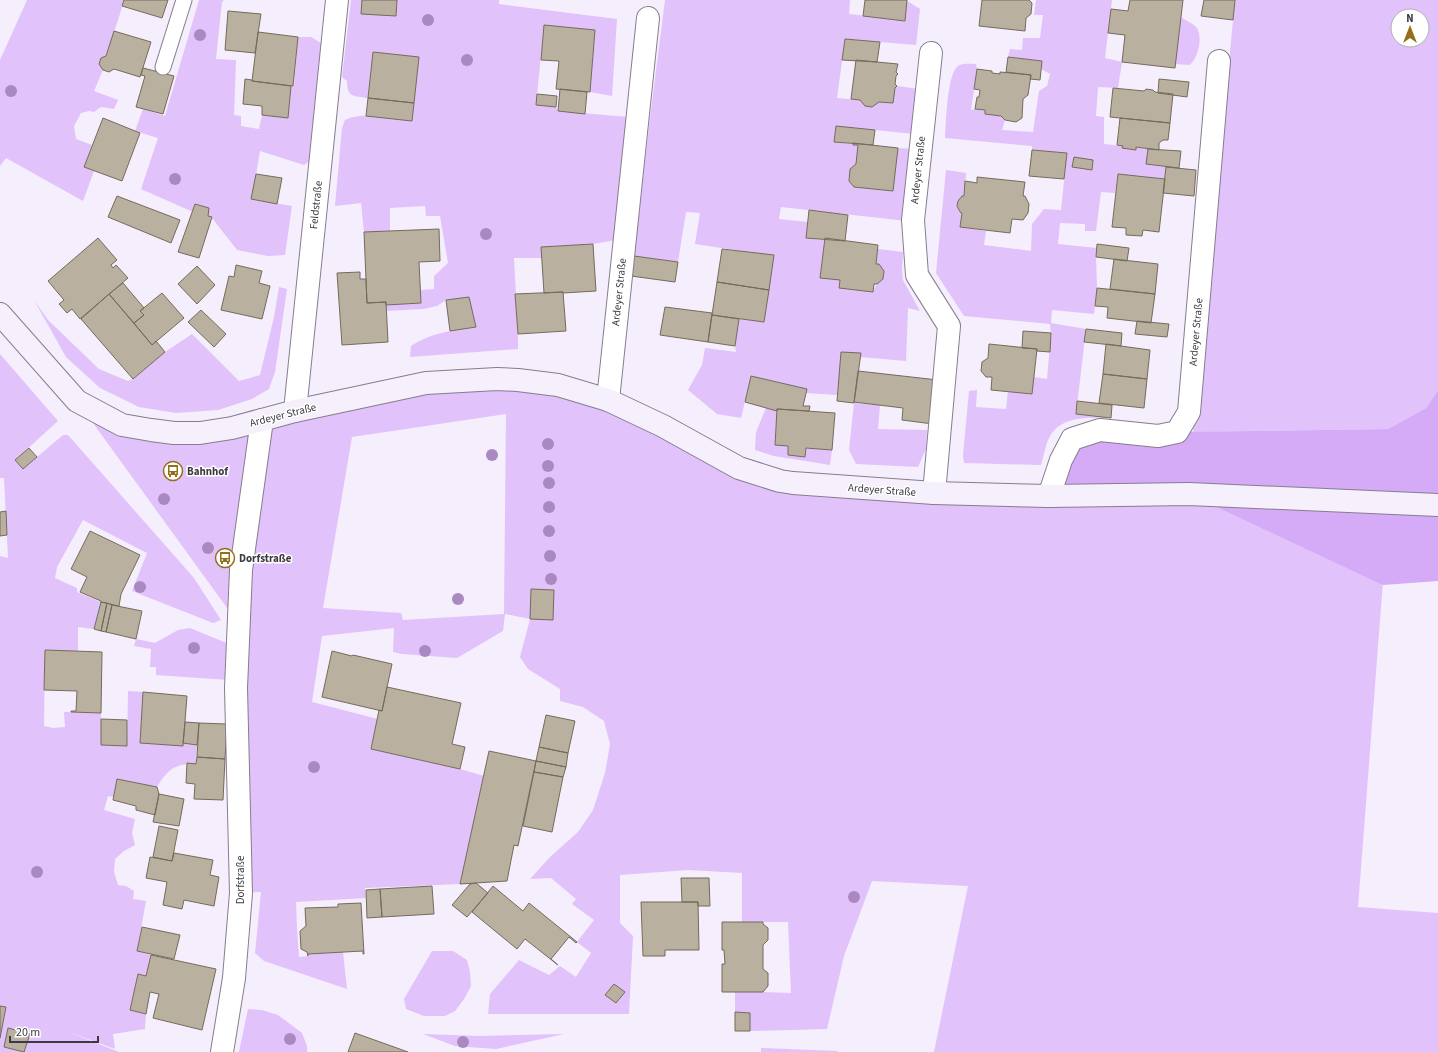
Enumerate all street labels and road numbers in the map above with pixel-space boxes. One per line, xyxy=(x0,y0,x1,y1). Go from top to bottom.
street label: Ardeyer Straße xyxy=(907,135,929,205)
street label: Feldstraße xyxy=(306,179,326,230)
street label: Ardeyer Straße xyxy=(608,257,630,327)
street label: Ardeyer Straße xyxy=(1186,297,1206,367)
street label: Ardeyer Straße xyxy=(248,399,318,431)
street label: Ardeyer Straße xyxy=(848,480,917,500)
street label: Dorfstraße xyxy=(233,855,248,904)

